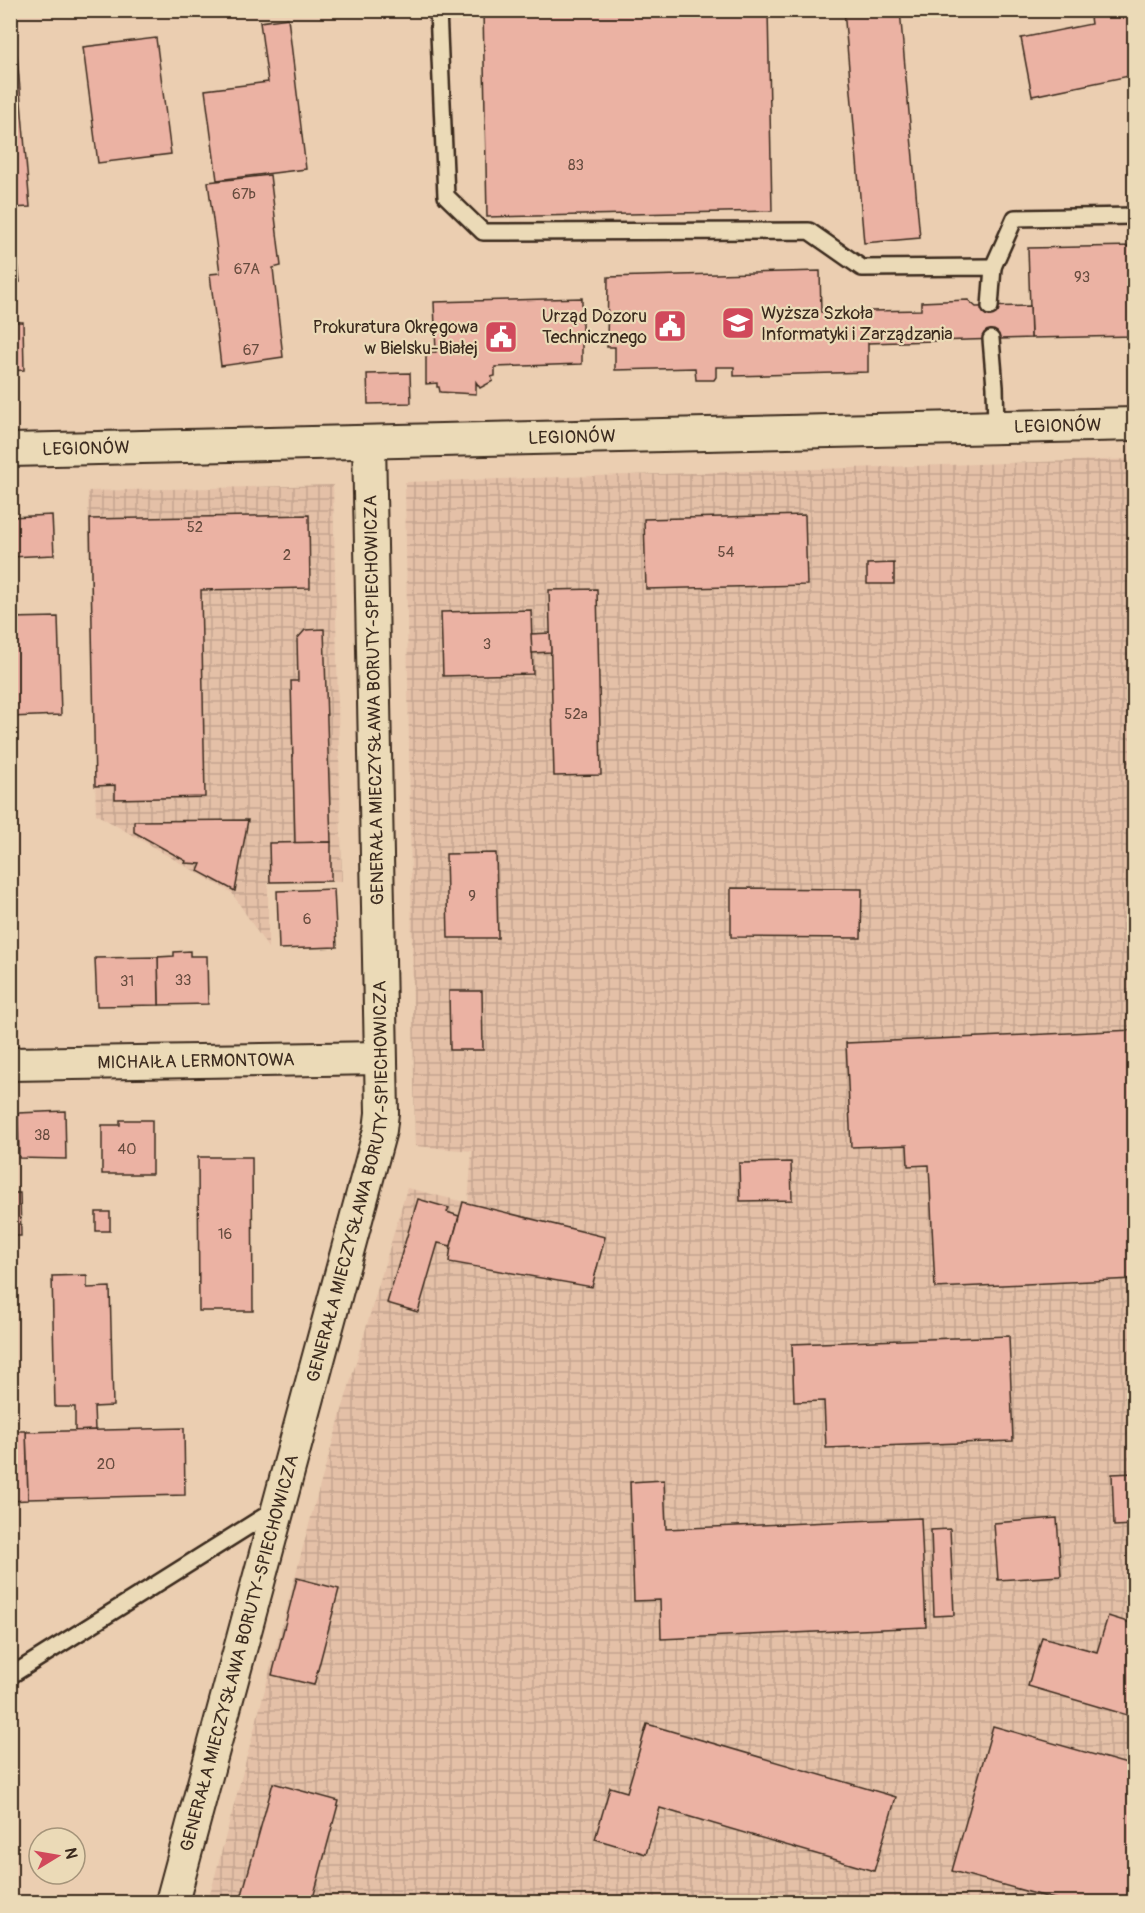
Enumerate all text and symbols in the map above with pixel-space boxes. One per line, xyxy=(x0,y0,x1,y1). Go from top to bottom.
house number: 83 xyxy=(568,156,584,175)
house number: 67b xyxy=(232,185,256,204)
house number: 67A xyxy=(234,260,260,279)
house number: 93 xyxy=(1074,268,1090,287)
place label: Wyższa Szkoła Informatyki i Zarządzania xyxy=(761,302,953,346)
place label: Urząd Dozoru Technicznego xyxy=(542,305,647,349)
school or university icon: Wyższa Szkoła Informatyki i Zarządzania xyxy=(720,305,756,341)
public building icon: Urząd Dozoru Technicznego xyxy=(652,308,688,344)
place label: Prokuratura Okręgowa w Bielsku-Białej xyxy=(313,316,478,360)
public building icon: Prokuratura Okręgowa w Bielsku-Białej xyxy=(483,319,519,355)
house number: 67 xyxy=(243,341,259,360)
street label: LEGIONÓW xyxy=(1014,413,1102,439)
street label: LEGIONÓW xyxy=(528,424,616,450)
street label: LEGIONÓW xyxy=(42,436,130,461)
street label: GENERAŁA MIECZYSŁAWA BORUTY-SPIECHOWICZA xyxy=(359,494,390,905)
house number: 52 xyxy=(187,518,203,537)
house number: 54 xyxy=(718,543,735,562)
house number: 2 xyxy=(283,546,291,565)
house number: 3 xyxy=(483,635,491,654)
house number: 52a xyxy=(564,705,588,724)
house number: 9 xyxy=(468,887,476,906)
house number: 6 xyxy=(303,910,311,929)
house number: 33 xyxy=(175,971,191,990)
house number: 31 xyxy=(120,972,134,991)
street label: GENERAŁA MIECZYSŁAWA BORUTY-SPIECHOWICZA xyxy=(302,980,394,1385)
street label: MICHAIŁA LERMONTOWA xyxy=(97,1048,295,1075)
house number: 38 xyxy=(34,1126,50,1145)
house number: 40 xyxy=(118,1140,136,1159)
house number: 16 xyxy=(218,1225,232,1244)
street label: GENERAŁA MIECZYSŁAWA BORUTY-SPIECHOWICZA xyxy=(175,1452,304,1854)
house number: 20 xyxy=(97,1455,115,1474)
north arrow xyxy=(27,1826,87,1886)
text: N xyxy=(60,1846,82,1861)

